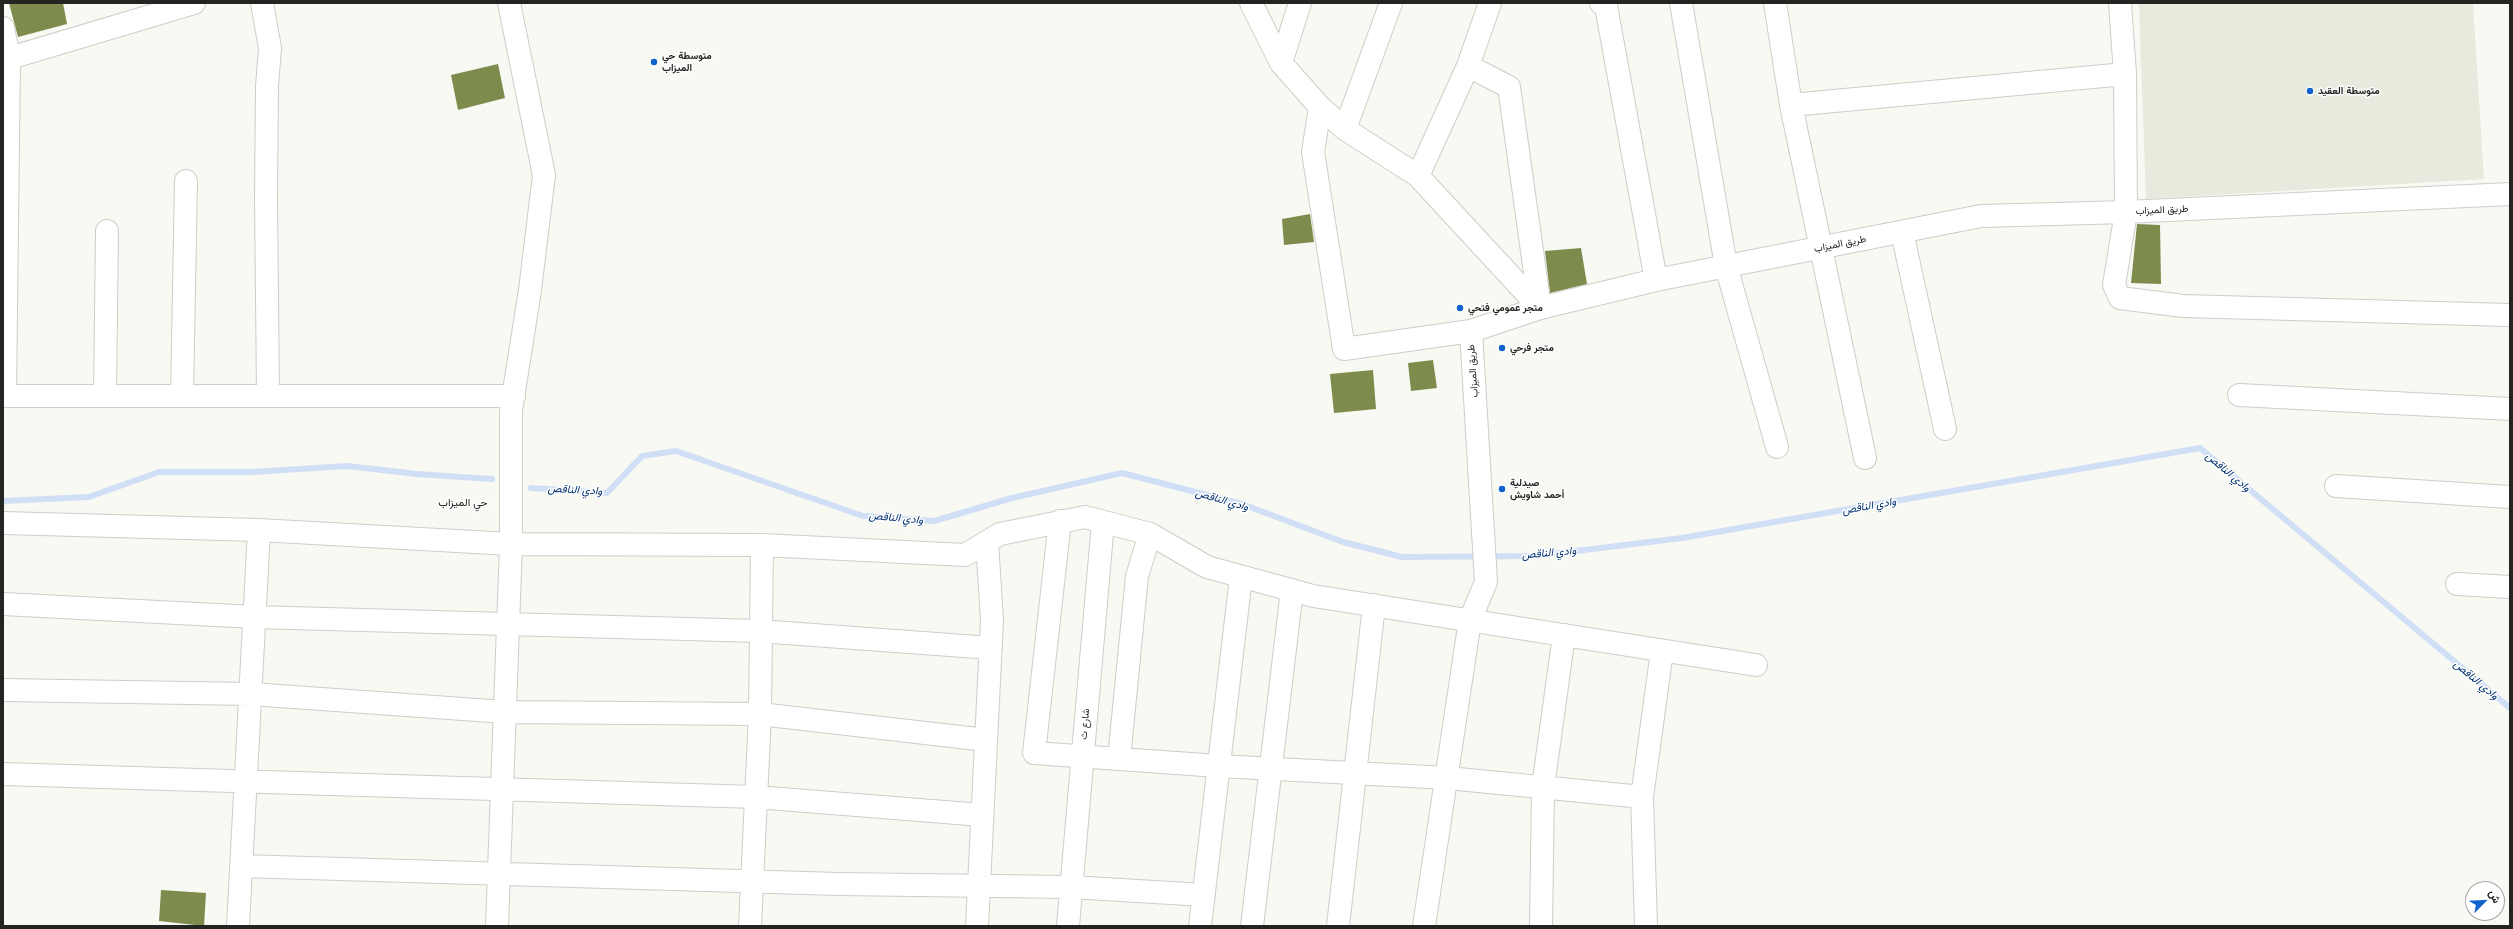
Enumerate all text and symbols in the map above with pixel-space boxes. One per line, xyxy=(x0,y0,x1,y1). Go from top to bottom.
place label: متوسطة حي الميزاب xyxy=(662,50,712,74)
marker: متوسطة حي الميزاب xyxy=(649,57,659,67)
place label: متوسطة العقيد xyxy=(2318,85,2380,97)
marker: متوسطة العقيد xyxy=(2305,86,2315,96)
street label: طريق الميزاب xyxy=(2135,203,2189,217)
street label: طريق الميزاب xyxy=(1813,233,1867,255)
place label: متجر عمومي فتحي xyxy=(1468,302,1543,314)
marker: متجر عمومي فتحي xyxy=(1455,303,1465,313)
place label: متجر فرحي xyxy=(1510,342,1554,354)
marker: متجر فرحي xyxy=(1497,343,1507,353)
street label: طريق الميزاب xyxy=(1465,344,1481,398)
water label: وادي الناقص xyxy=(2203,449,2253,495)
place label: صيدلية أحمد شاويش xyxy=(1510,477,1564,500)
water label: وادي الناقص xyxy=(547,482,603,498)
marker: صيدلية أحمد شاويش xyxy=(1497,484,1507,494)
water label: وادي الناقص xyxy=(1194,486,1250,514)
water label: وادي الناقص xyxy=(1841,495,1897,517)
district label: حي الميزاب xyxy=(438,496,488,510)
water label: وادي الناقص xyxy=(868,509,924,527)
water label: وادي الناقص xyxy=(1521,544,1577,562)
water label: وادي الناقص xyxy=(2451,657,2501,703)
street label: شارع ث xyxy=(1078,708,1092,740)
north arrow xyxy=(2465,881,2505,921)
text: ش xyxy=(2486,888,2504,905)

